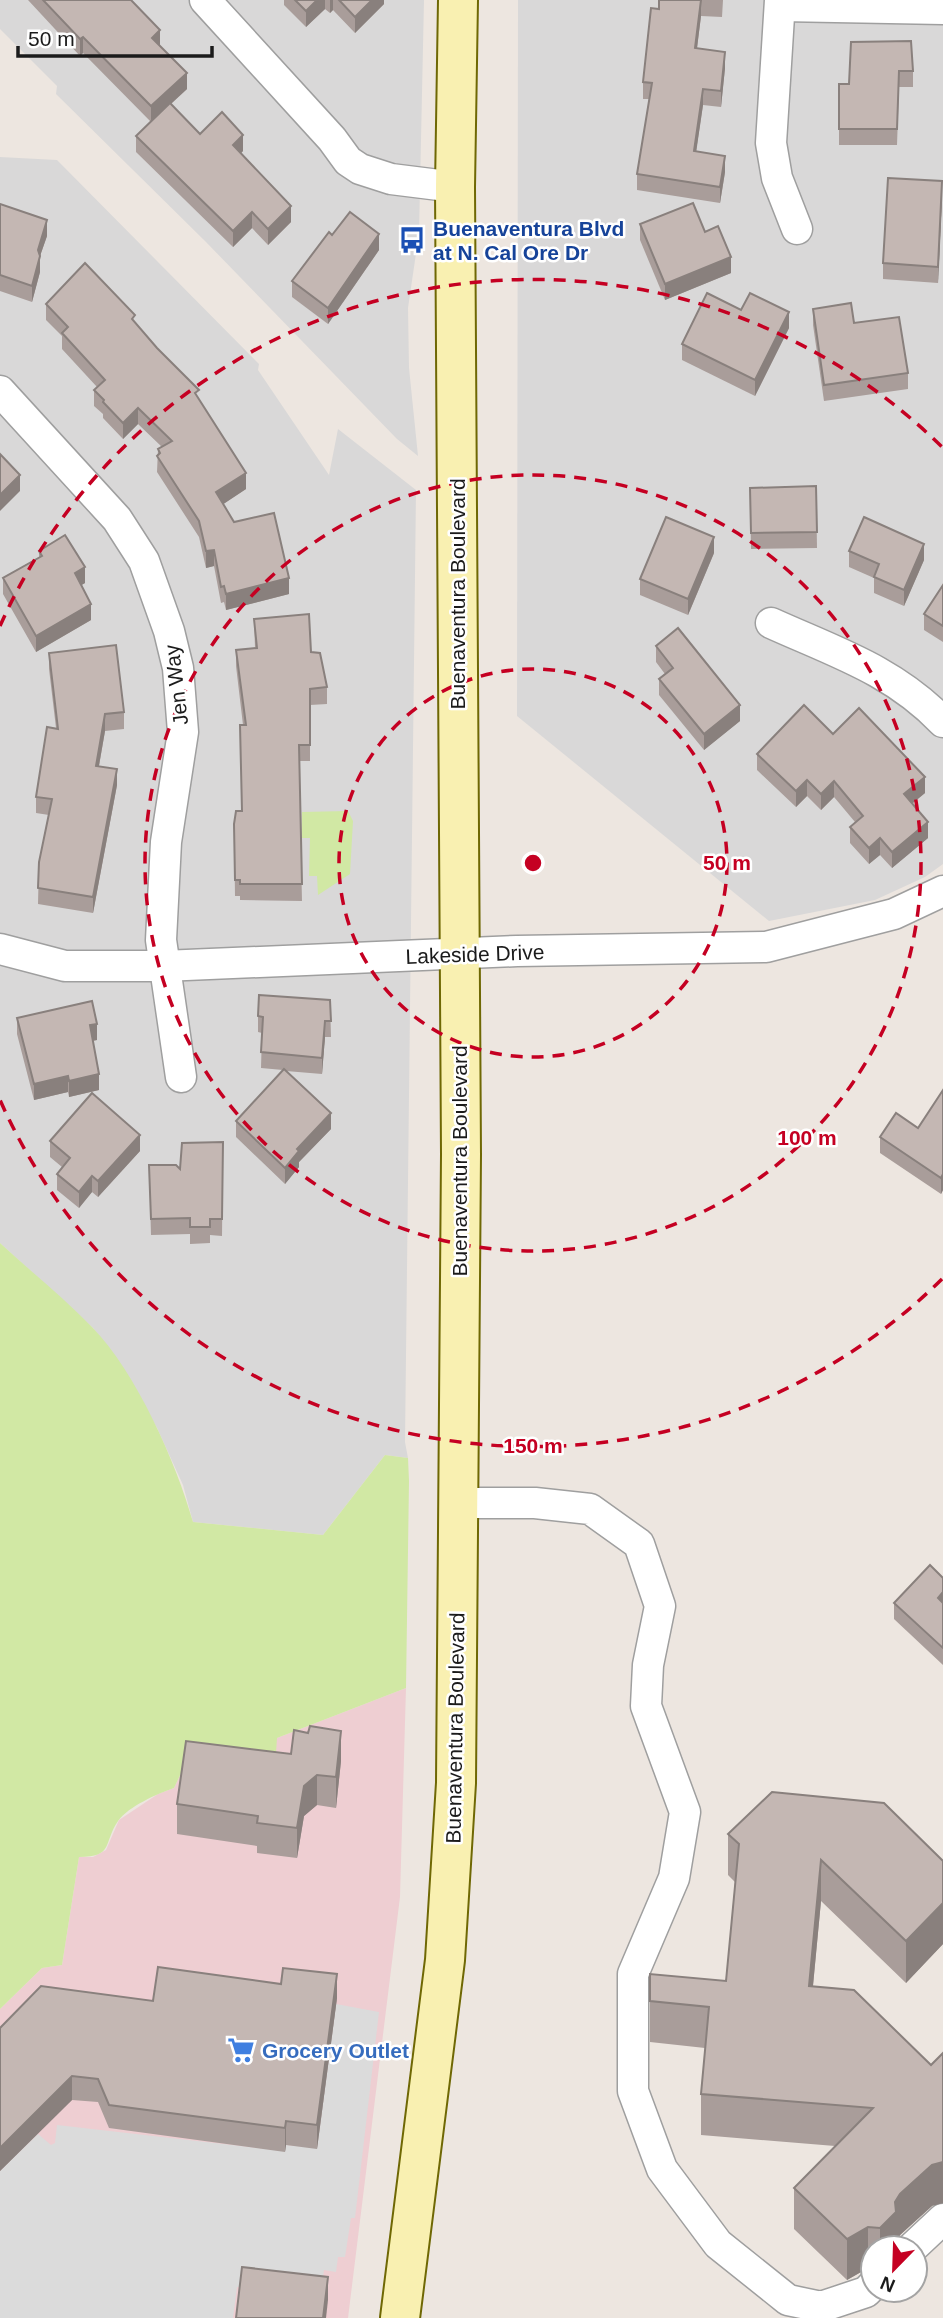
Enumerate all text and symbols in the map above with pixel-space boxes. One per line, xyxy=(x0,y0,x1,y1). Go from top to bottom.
scale bar xyxy=(18,14,212,58)
text: 50 m xyxy=(28,27,75,50)
place label: Buenaventura Blvd at N. Cal Ore Dr xyxy=(433,217,624,264)
bus stop icon: Buenaventura Blvd at N. Cal Ore Dr xyxy=(397,225,427,255)
street label: Buenaventura Boulevard xyxy=(446,478,469,710)
street label: Jen Way xyxy=(160,643,192,727)
centre of rings xyxy=(521,851,545,875)
text: 50 m xyxy=(703,851,751,874)
street label: Lakeside Drive xyxy=(405,940,545,968)
street label: Buenaventura Boulevard xyxy=(448,1045,471,1277)
text: 100 m xyxy=(777,1126,837,1149)
text: 150 m xyxy=(503,1434,563,1457)
street label: Buenaventura Boulevard xyxy=(441,1612,469,1844)
supermarket icon: Grocery Outlet xyxy=(226,2035,256,2065)
place label: Grocery Outlet xyxy=(262,2039,409,2062)
north arrow xyxy=(859,2234,929,2304)
text: N xyxy=(877,2272,898,2297)

